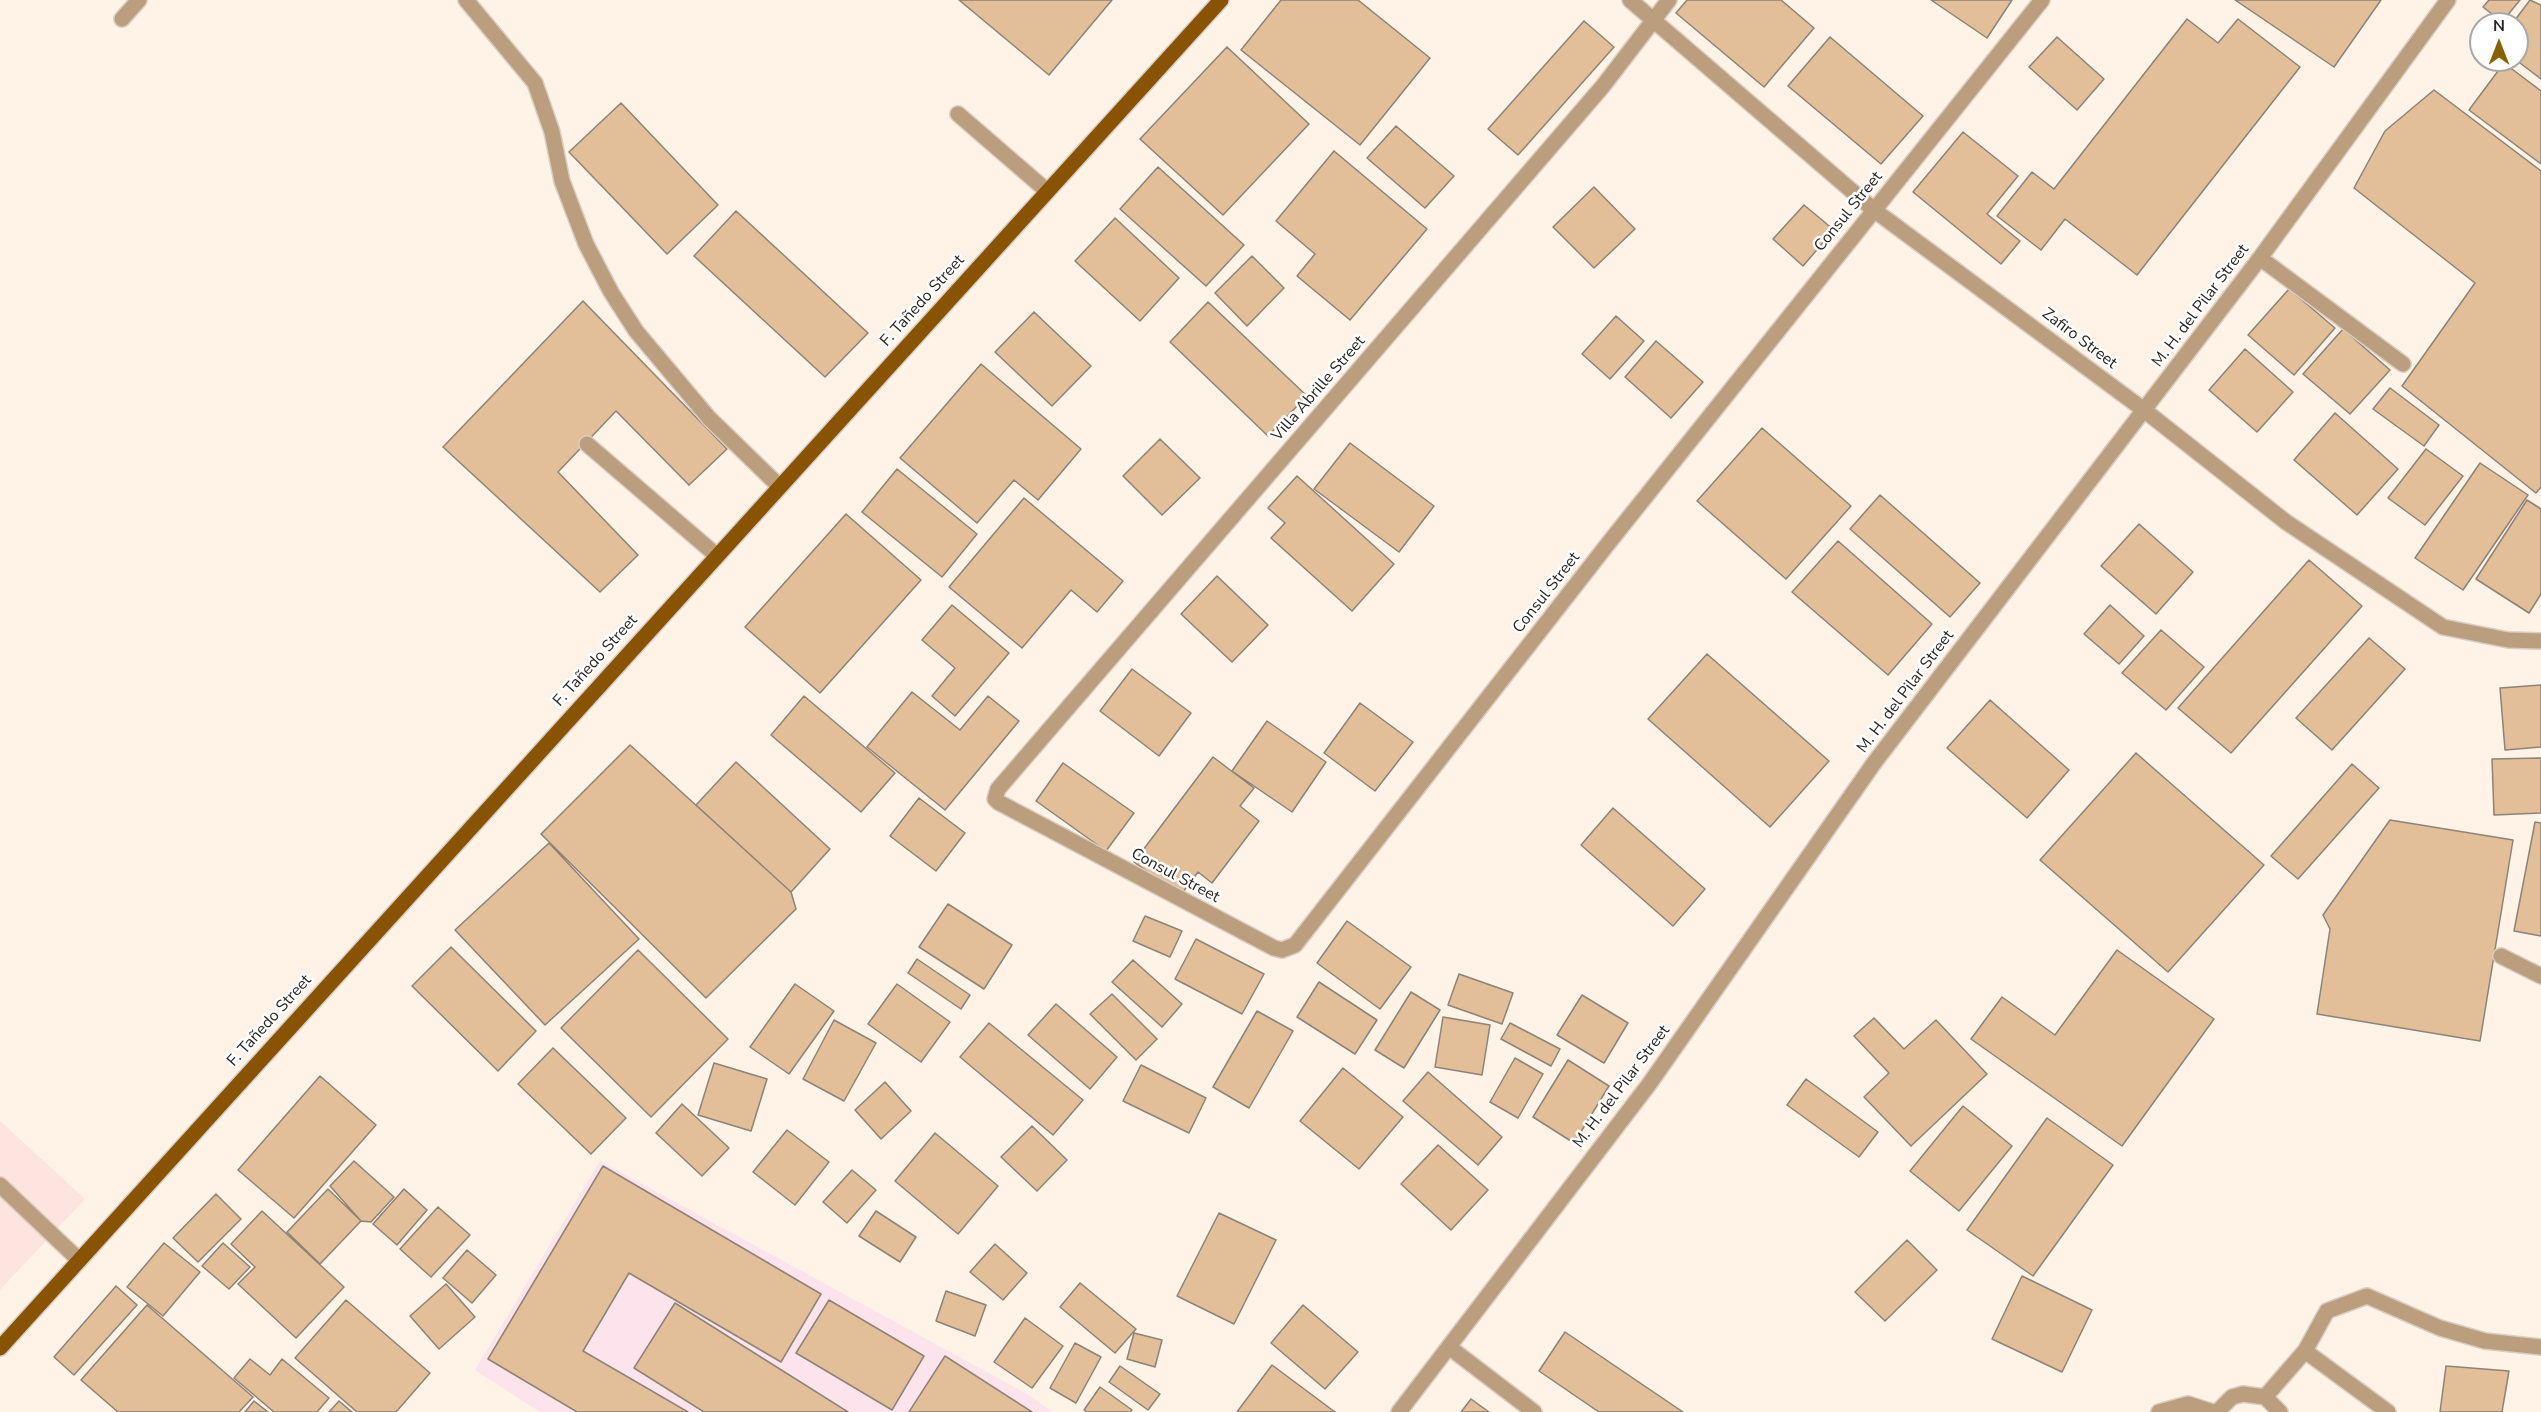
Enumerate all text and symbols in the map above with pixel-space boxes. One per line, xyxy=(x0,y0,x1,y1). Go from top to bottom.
north arrow xyxy=(2469,12,2529,72)
text: N xyxy=(2493,15,2505,37)
street label: Consul Street xyxy=(1811,168,1887,256)
street label: M. H. del Pilar Street xyxy=(2149,241,2253,371)
street label: F. Tañedo Street xyxy=(877,251,969,351)
street label: Zafiro Street xyxy=(2038,305,2120,373)
street label: Villa Abrille Street xyxy=(1268,333,1370,445)
street label: Consul Street xyxy=(1509,549,1585,637)
street label: F. Tañedo Street xyxy=(550,611,642,711)
street label: M. H. del Pilar Street xyxy=(1854,627,1958,757)
street label: Consul Street xyxy=(1128,845,1222,907)
street label: F. Tañedo Street xyxy=(224,971,316,1071)
street label: M. H. del Pilar Street xyxy=(1570,1022,1674,1152)

